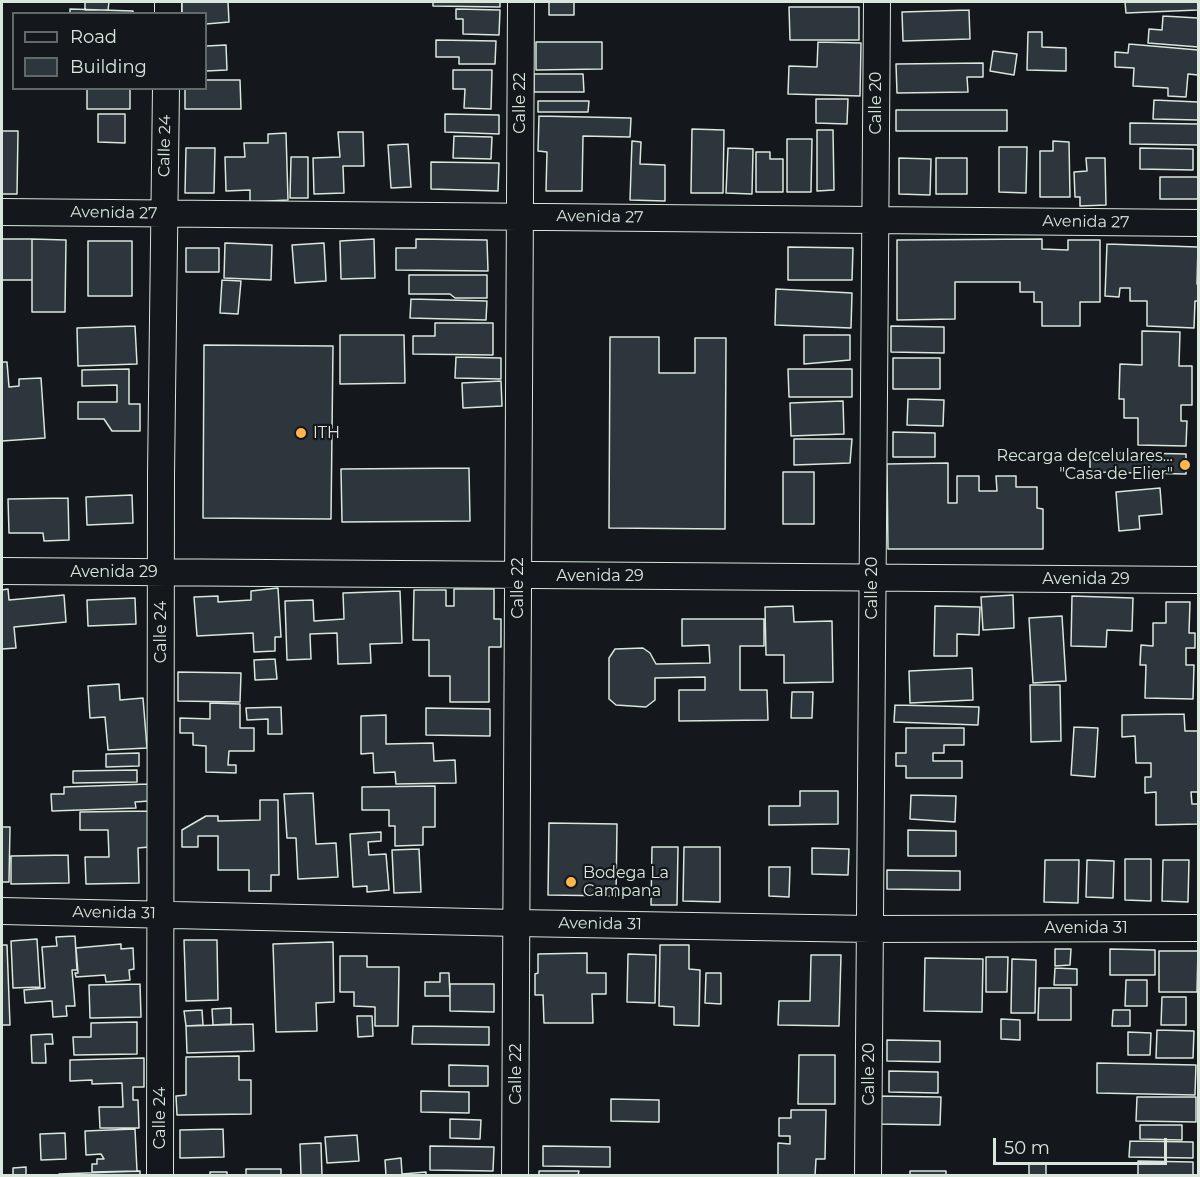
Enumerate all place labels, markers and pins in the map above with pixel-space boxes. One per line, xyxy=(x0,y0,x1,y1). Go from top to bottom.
place label: ITH xyxy=(313,423,340,443)
marker: ITH xyxy=(294,426,308,440)
place label: Recarga de celulares... "Casa de Elier" xyxy=(997,446,1173,484)
marker: Recarga de celulares... "Casa de Elier" xyxy=(1178,458,1192,472)
place label: Bodega La Campana xyxy=(583,863,669,901)
marker: Bodega La Campana xyxy=(564,875,578,889)

